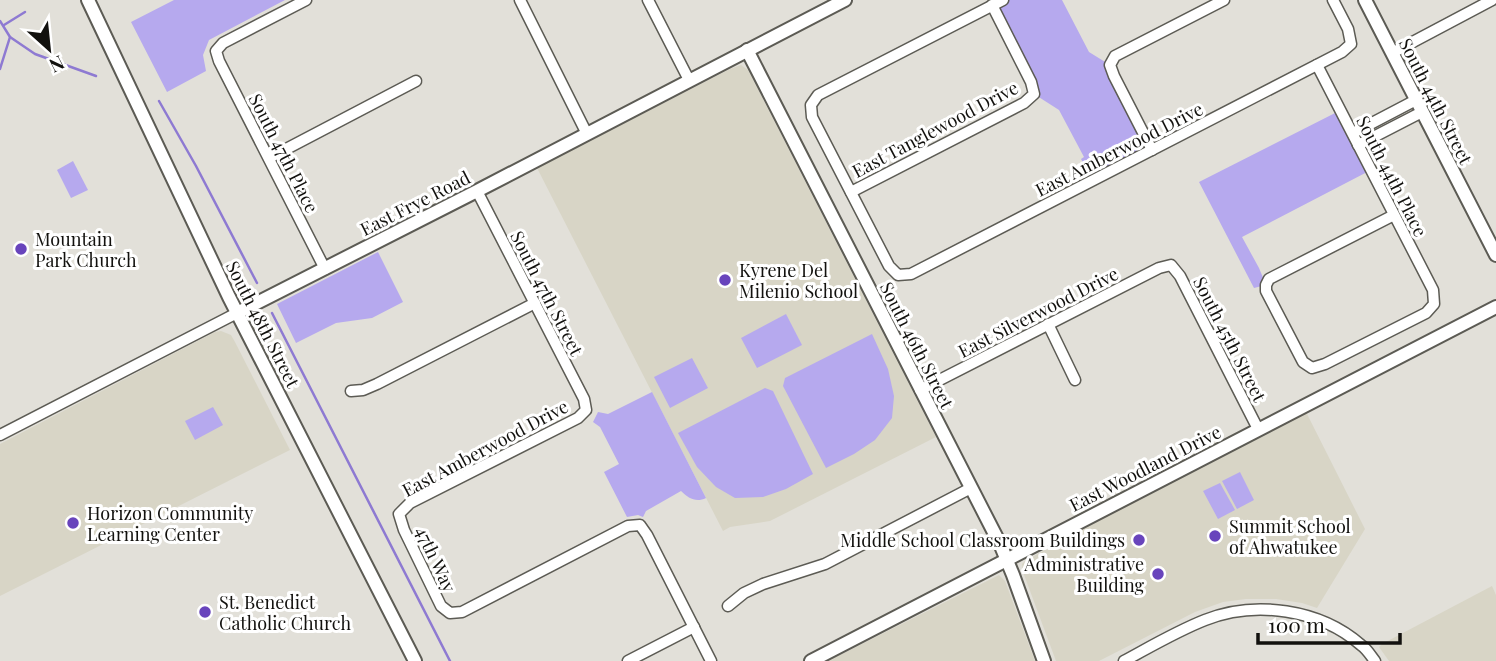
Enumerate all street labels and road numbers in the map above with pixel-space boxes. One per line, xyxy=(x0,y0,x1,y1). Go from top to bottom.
street label: South 44th Street xyxy=(1394,34,1478,169)
street label: East Tanglewood Drive xyxy=(848,75,1022,183)
street label: South 47th Place xyxy=(244,89,324,217)
street label: East Amberwood Drive xyxy=(1031,96,1207,202)
street label: South 44th Place xyxy=(1351,111,1433,241)
street label: East Frye Road xyxy=(356,165,474,241)
street label: South 47th Street xyxy=(505,227,589,360)
street label: South 48th Street xyxy=(221,257,306,392)
street label: East Silverwood Drive xyxy=(954,261,1122,363)
street label: South 45th Street xyxy=(1188,272,1272,406)
street label: South 46th Street xyxy=(875,278,960,413)
street label: East Amberwood Drive xyxy=(398,394,572,502)
street label: East Woodland Drive xyxy=(1065,419,1225,517)
street label: 47th Way xyxy=(410,522,462,596)

